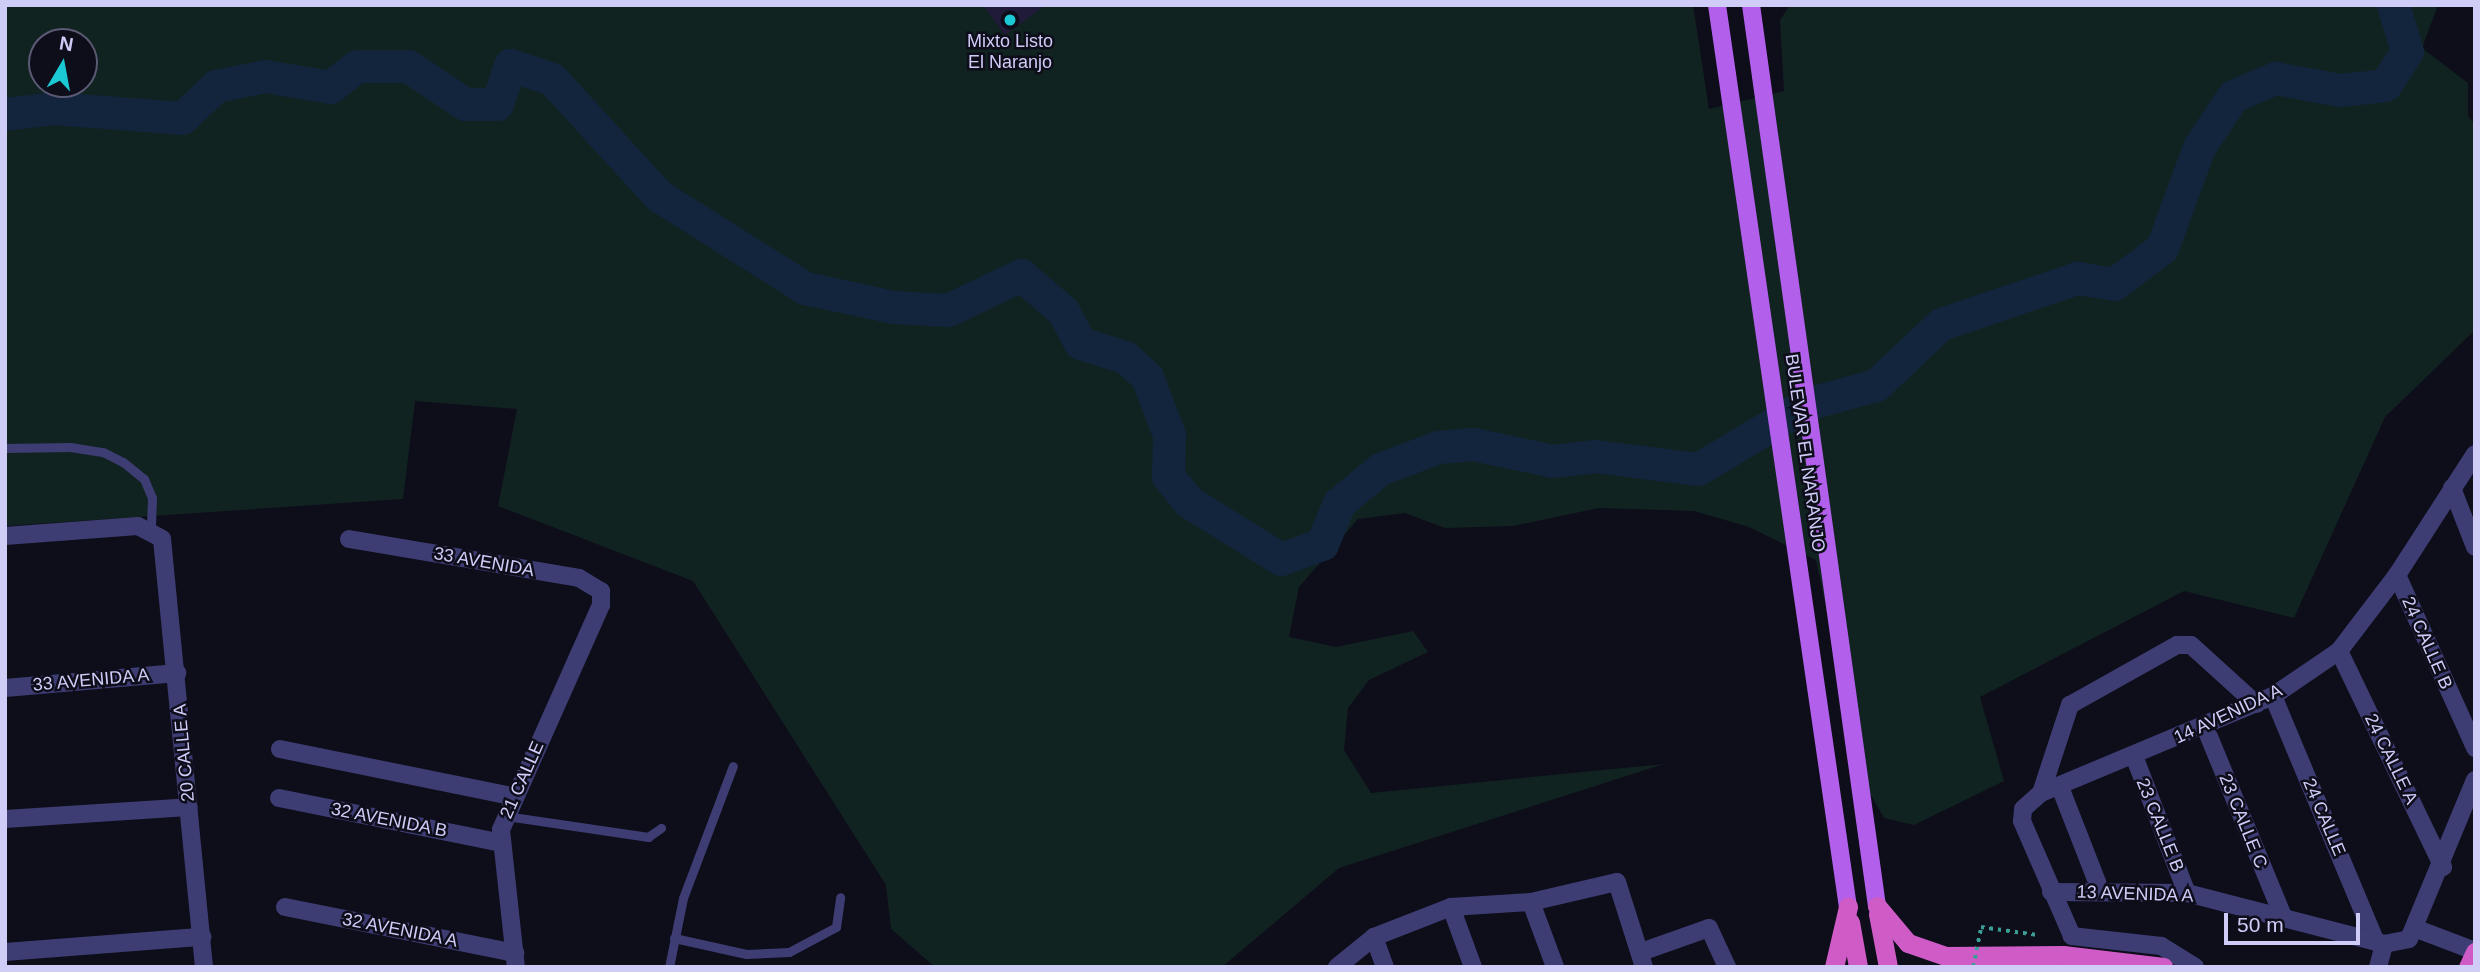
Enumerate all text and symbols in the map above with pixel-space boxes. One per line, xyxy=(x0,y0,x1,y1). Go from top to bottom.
marker: Mixto Listo El Naranjo xyxy=(1002,12,1018,28)
north arrow xyxy=(28,28,98,98)
place label: Mixto Listo El Naranjo xyxy=(967,31,1053,74)
text: N xyxy=(58,32,75,55)
street label: BULEVAR EL NARANJO xyxy=(1780,352,1830,554)
street label: 33 AVENIDA xyxy=(432,542,536,582)
street label: 24 CALLE B xyxy=(2397,593,2457,693)
street label: 33 AVENIDA A xyxy=(30,664,152,696)
street label: 14 AVENIDA A xyxy=(2169,679,2287,749)
street label: 20 CALLE A xyxy=(169,703,199,803)
street label: 24 CALLE A xyxy=(2360,710,2422,808)
street label: 21 CALLE xyxy=(495,738,549,822)
street label: 23 CALLE C xyxy=(2214,771,2272,871)
street label: 23 CALLE B xyxy=(2131,775,2189,875)
street label: 24 CALLE xyxy=(2298,775,2350,859)
street label: 32 AVENIDA B xyxy=(328,798,450,842)
street label: 13 AVENIDA A xyxy=(2075,881,2195,907)
scale bar xyxy=(2228,898,2364,942)
street label: 32 AVENIDA A xyxy=(339,908,461,952)
text: 50 m xyxy=(2237,913,2284,936)

